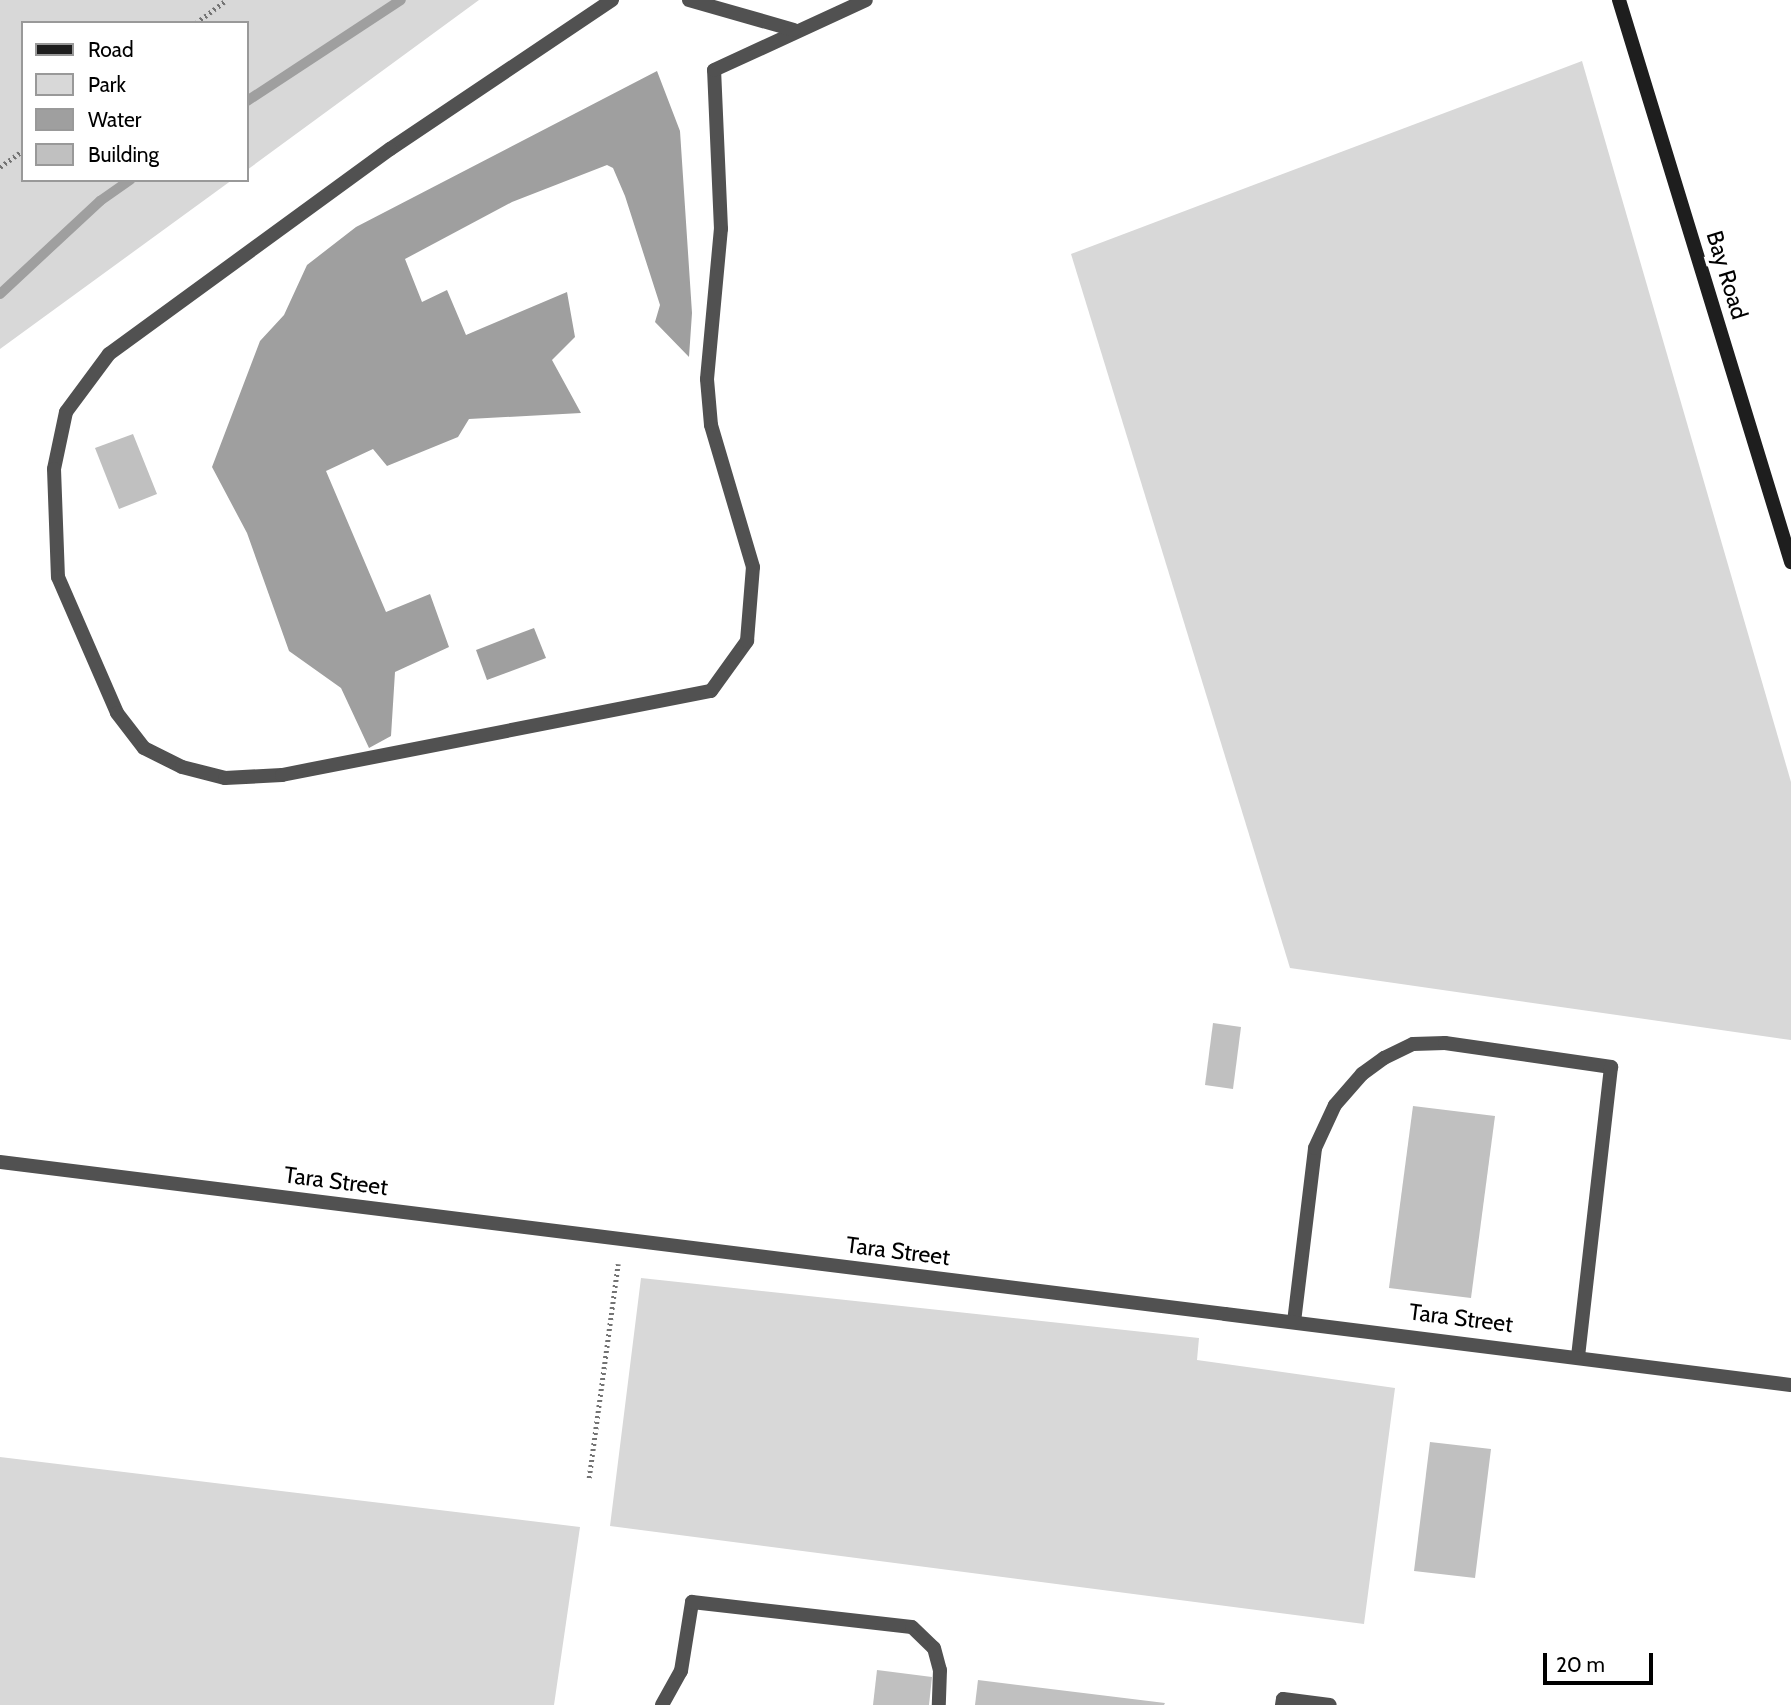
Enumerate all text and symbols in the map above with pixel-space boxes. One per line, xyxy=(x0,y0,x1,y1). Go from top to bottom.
legend xyxy=(21,21,248,182)
text: Road xyxy=(88,37,134,62)
text: Park xyxy=(88,72,126,97)
text: Water xyxy=(88,107,141,132)
text: Building xyxy=(88,142,159,167)
street label: Bay Road xyxy=(1701,227,1753,323)
street label: Tara Street xyxy=(283,1161,389,1201)
street label: Tara Street xyxy=(845,1231,951,1271)
street label: Tara Street xyxy=(1408,1298,1514,1338)
scale bar xyxy=(1546,1638,1656,1682)
text: 20 m xyxy=(1556,1652,1605,1677)

